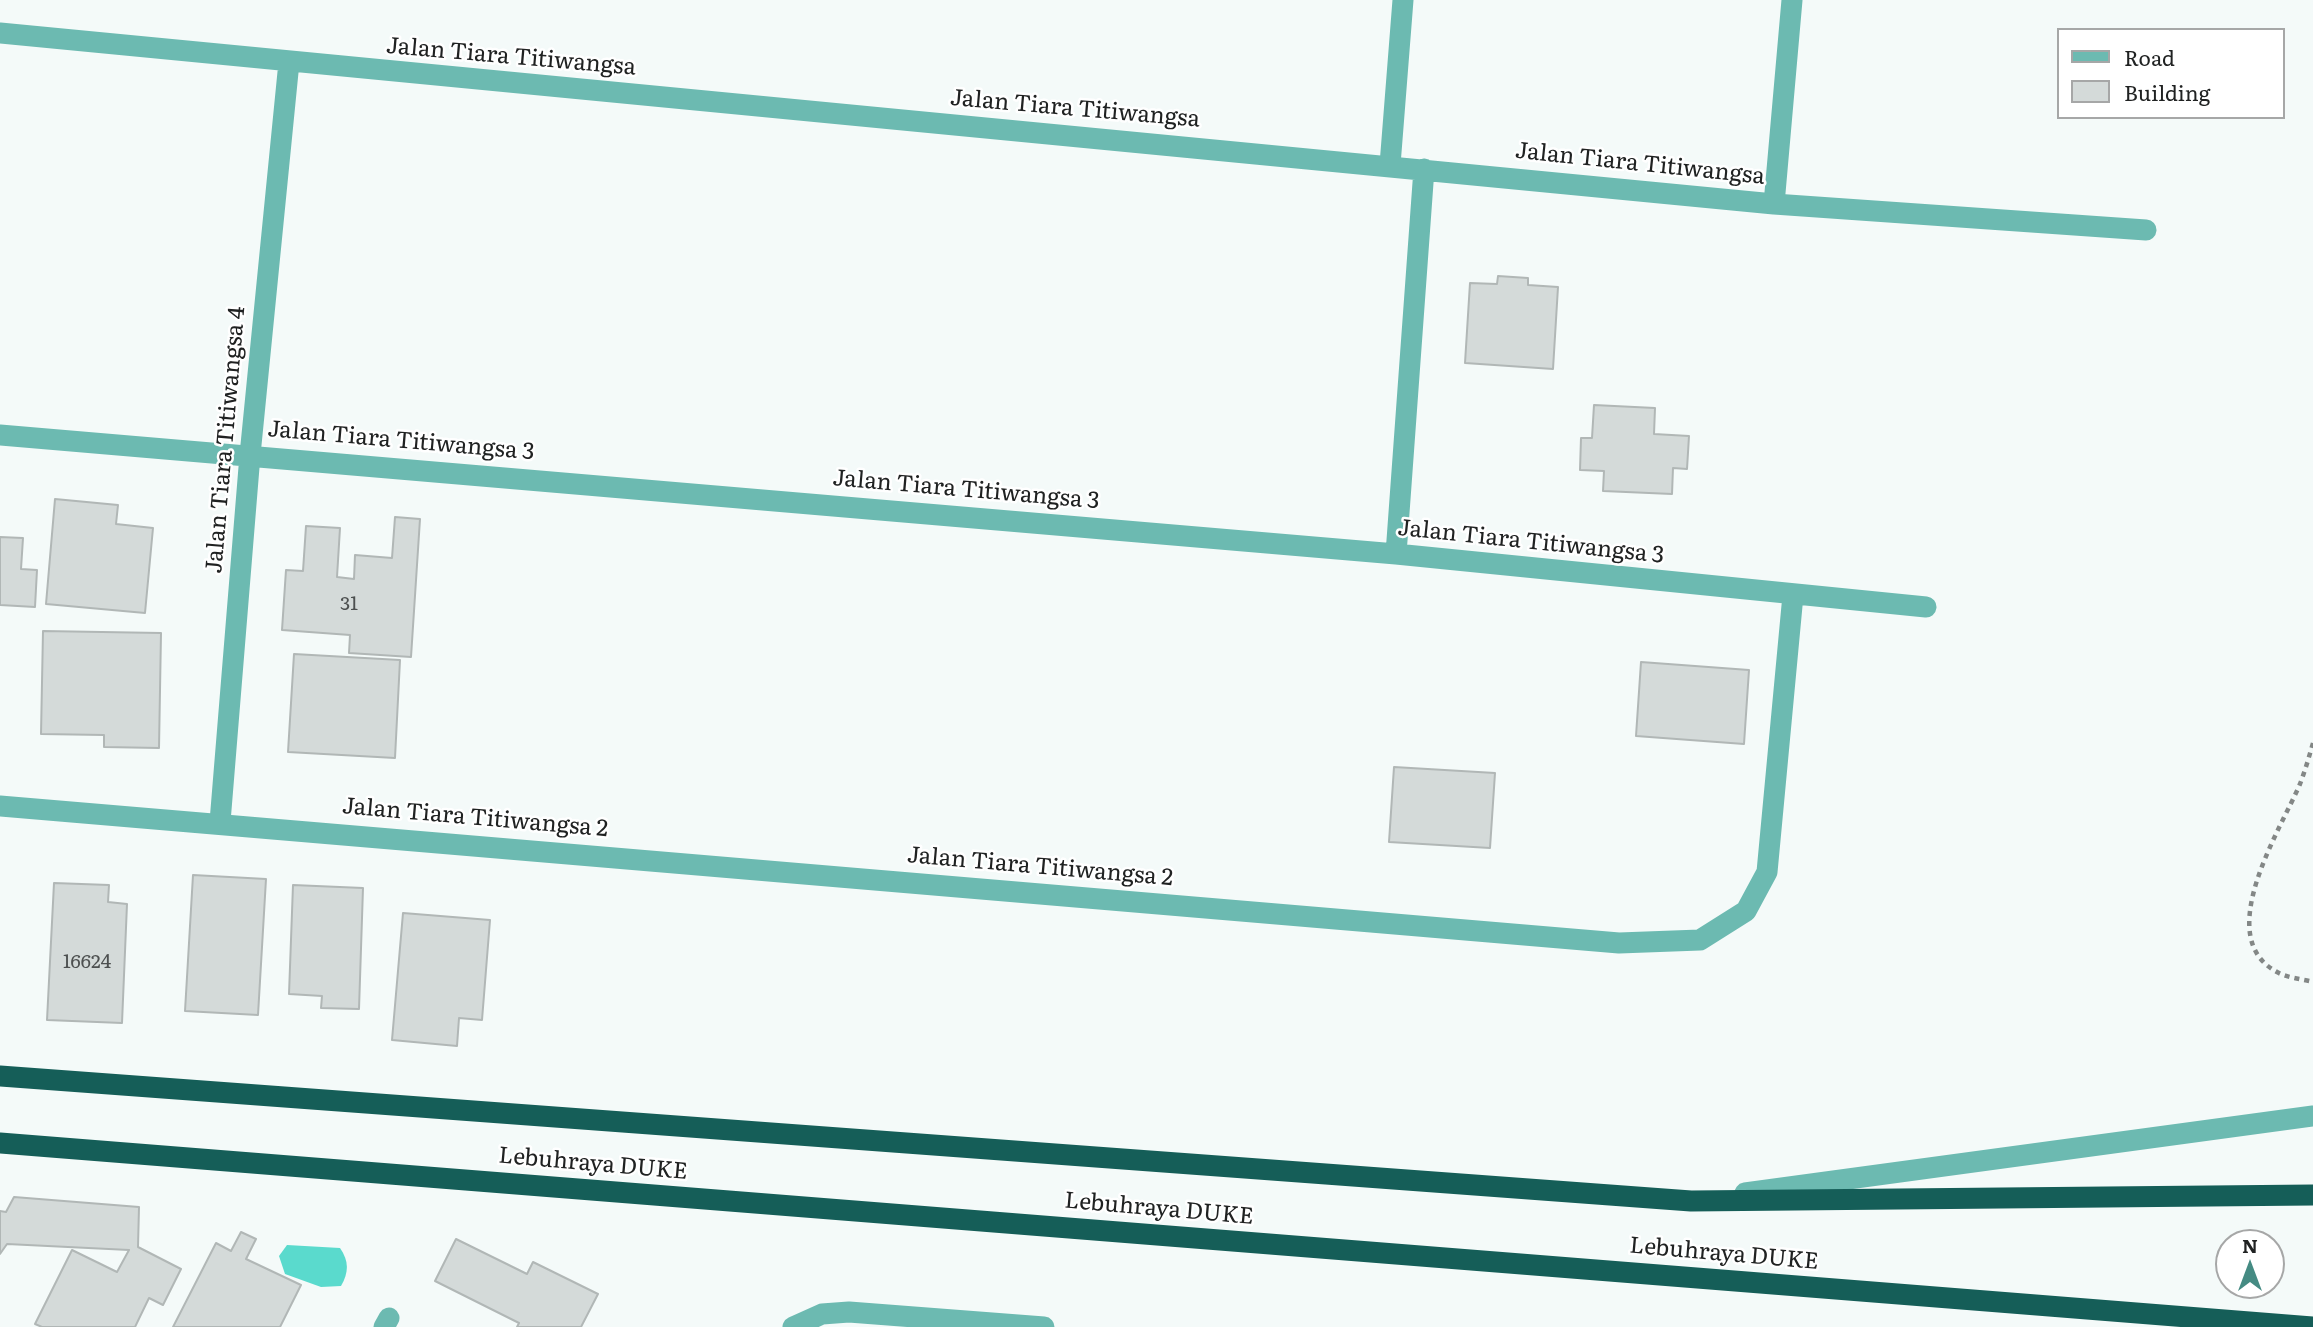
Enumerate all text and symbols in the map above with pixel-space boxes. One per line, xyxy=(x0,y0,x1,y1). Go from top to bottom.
legend xyxy=(2058,28,2285,119)
street label: Jalan Tiara Titiwangsa xyxy=(385,32,637,82)
text: Road xyxy=(2124,41,2175,72)
text: Building xyxy=(2124,76,2210,107)
street label: Jalan Tiara Titiwangsa xyxy=(949,84,1201,134)
street label: Jalan Tiara Titiwangsa xyxy=(1514,137,1766,191)
street label: Jalan Tiara Titiwangsa 4 xyxy=(201,305,251,575)
street label: Jalan Tiara Titiwangsa 3 xyxy=(266,416,536,466)
street label: Jalan Tiara Titiwangsa 3 xyxy=(831,465,1101,515)
street label: Jalan Tiara Titiwangsa 3 xyxy=(1396,514,1666,570)
house number: 31 xyxy=(340,593,358,615)
street label: Jalan Tiara Titiwangsa 2 xyxy=(341,793,609,843)
street label: Jalan Tiara Titiwangsa 2 xyxy=(906,842,1174,892)
house number: 16624 xyxy=(63,951,111,973)
street label: Lebuhraya DUKE xyxy=(497,1142,689,1186)
street label: Lebuhraya DUKE xyxy=(1063,1187,1255,1231)
north arrow xyxy=(2215,1229,2285,1299)
text: N xyxy=(2242,1231,2258,1259)
street label: Lebuhraya DUKE xyxy=(1628,1232,1820,1276)

